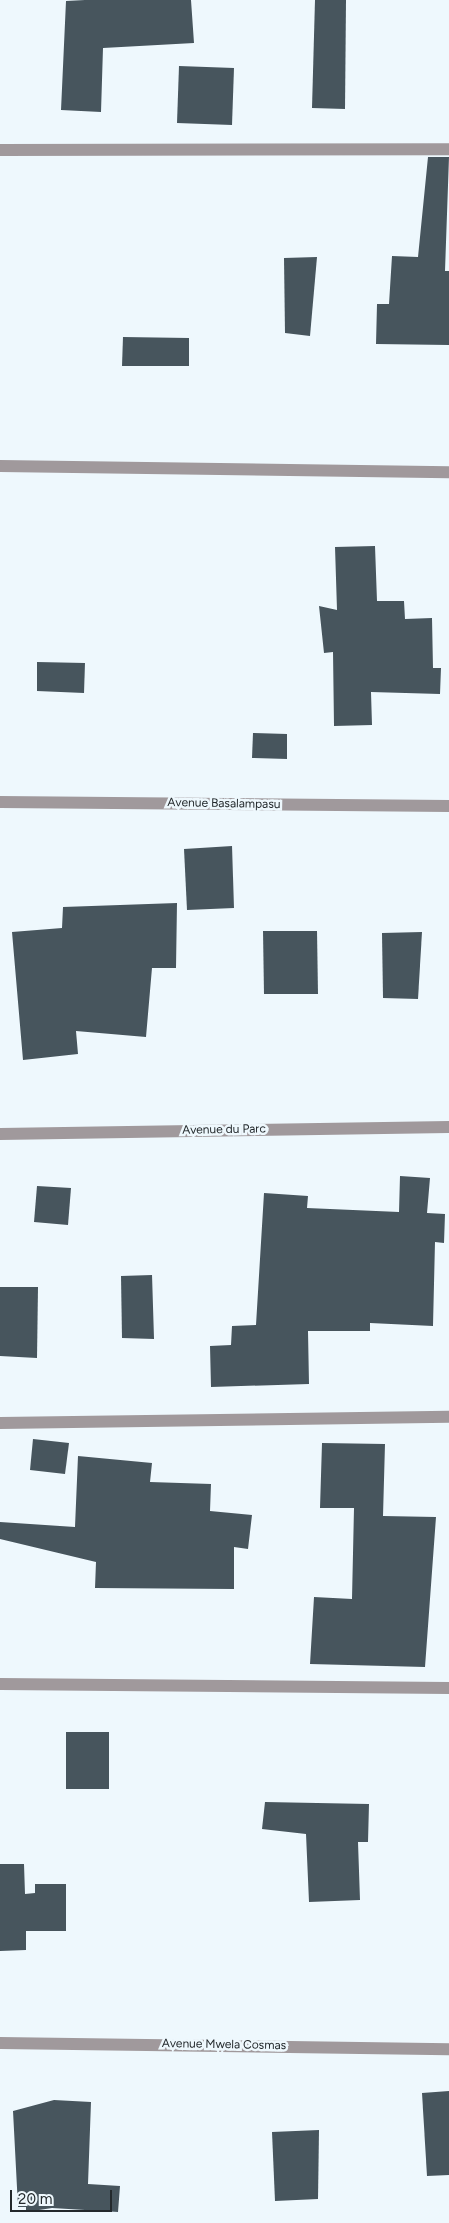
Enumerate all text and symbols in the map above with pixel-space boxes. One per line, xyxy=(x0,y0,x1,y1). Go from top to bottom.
street label: Avenue Basalampasu xyxy=(167,796,281,812)
street label: Avenue du Parc xyxy=(182,1122,266,1138)
street label: Avenue Mwela Cosmas xyxy=(162,2037,286,2053)
scale bar xyxy=(12,2180,115,2212)
text: 20 m xyxy=(18,2190,52,2208)

